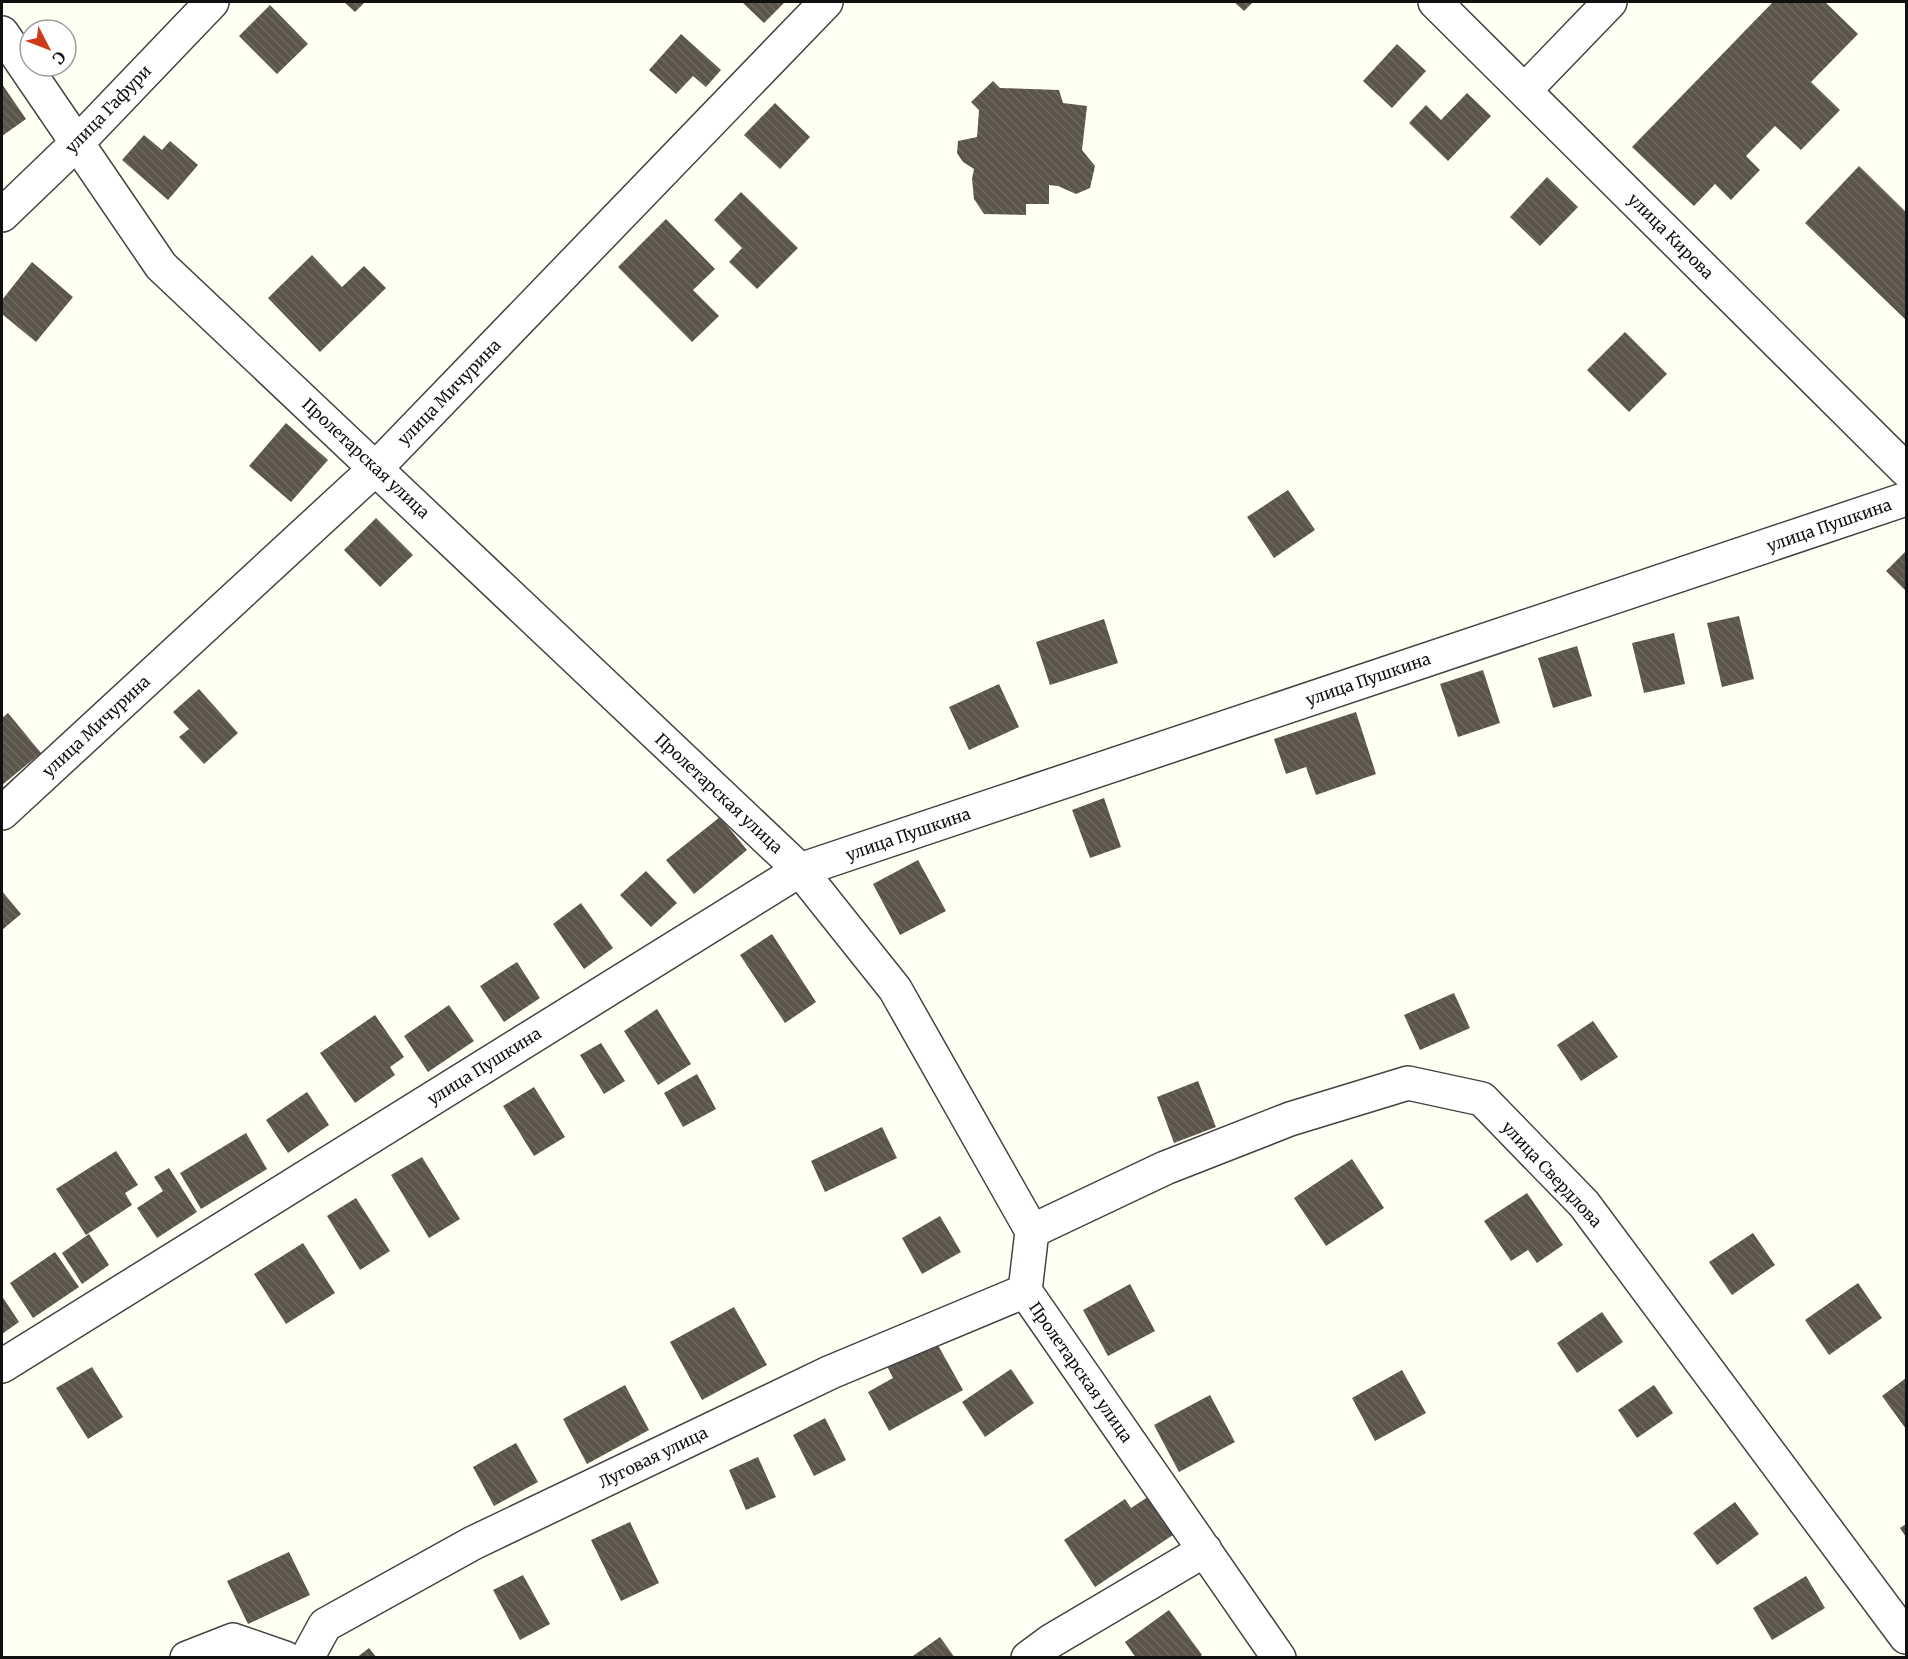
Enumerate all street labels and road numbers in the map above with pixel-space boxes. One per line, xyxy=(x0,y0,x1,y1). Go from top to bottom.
street label: улица Гафури xyxy=(61,61,155,157)
street label: улица Кирова xyxy=(1624,189,1718,283)
street label: улица Мичурина xyxy=(393,335,505,449)
street label: Пролетарская улица xyxy=(298,394,434,523)
street label: улица Пушкина xyxy=(1764,494,1894,556)
street label: улица Пушкина xyxy=(1303,648,1433,710)
street label: улица Мичурина xyxy=(38,671,154,781)
street label: Пролетарская улица xyxy=(651,729,787,858)
street label: улица Пушкина xyxy=(843,803,973,865)
street label: улица Пушкина xyxy=(423,1023,545,1109)
street label: улица Свердлова xyxy=(1498,1117,1607,1231)
street label: Пролетарская улица xyxy=(1025,1298,1137,1447)
street label: Луговая улица xyxy=(595,1422,711,1492)

